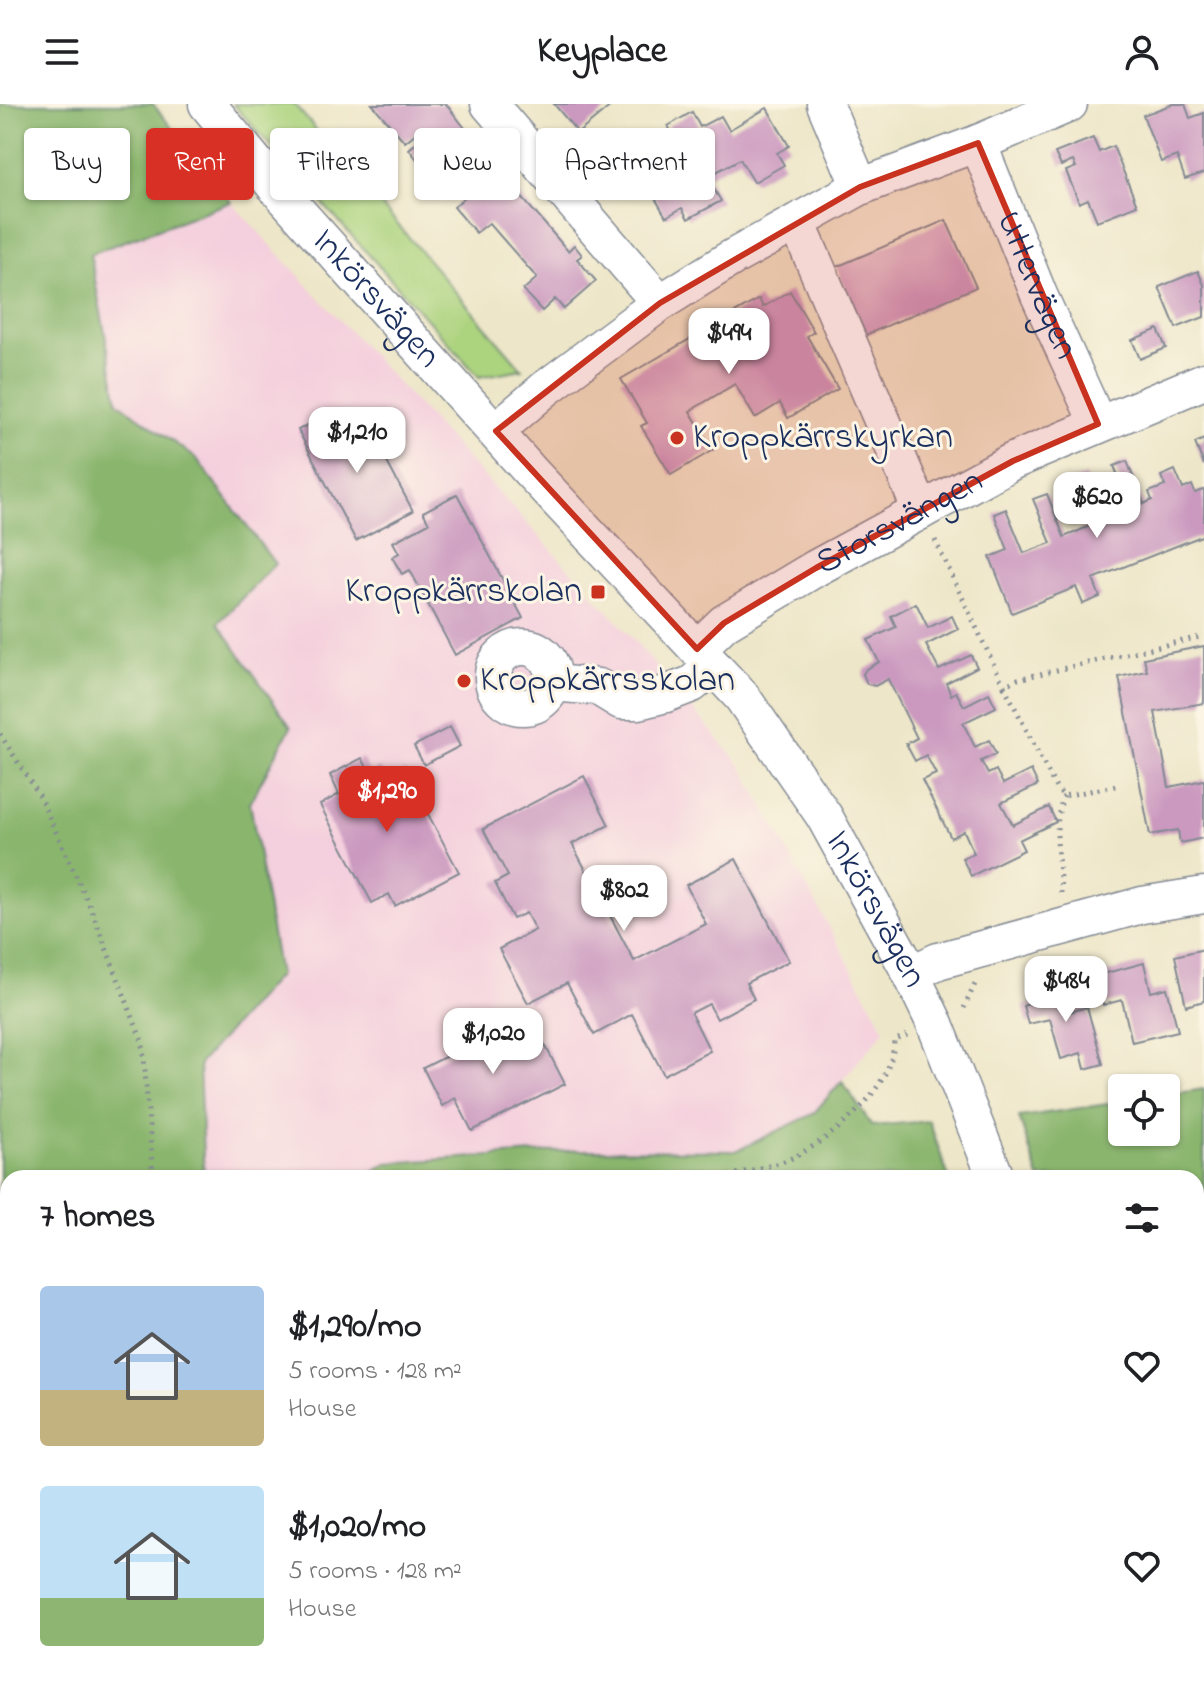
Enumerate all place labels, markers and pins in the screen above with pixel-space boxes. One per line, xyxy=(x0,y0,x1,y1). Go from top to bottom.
pin: $494 xyxy=(682,308,776,376)
pin: $1,210 xyxy=(292,407,422,475)
place label: Kroppkärrskyrkan xyxy=(693,412,953,465)
marker: Kroppkärrskyrkan xyxy=(668,429,686,447)
pin: $620 xyxy=(1050,472,1144,540)
place label: Kroppkärrskolan xyxy=(345,566,582,619)
marker: Kroppkärrskolan xyxy=(589,583,607,601)
place label: Kroppkärrsskolan xyxy=(480,655,735,708)
marker: Kroppkärrsskolan xyxy=(455,672,473,690)
pin: $1,290 xyxy=(322,766,452,834)
pin: $802 xyxy=(577,865,671,933)
pin: $484 xyxy=(1019,956,1113,1024)
pin: $1,020 xyxy=(428,1008,558,1076)

